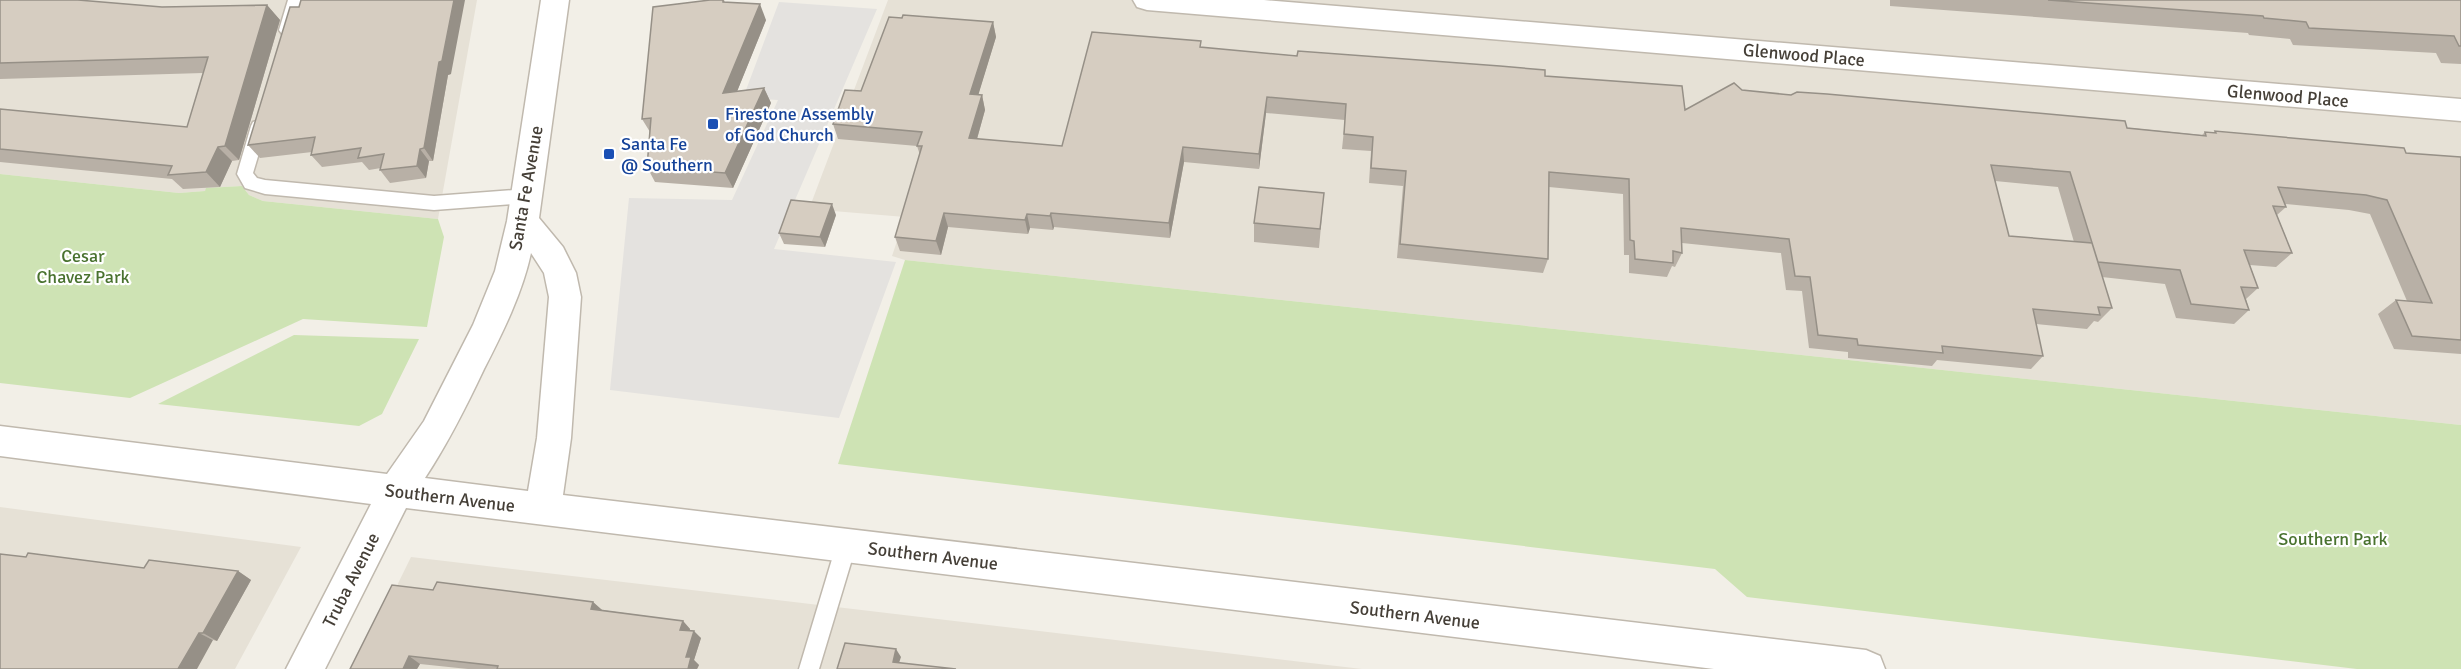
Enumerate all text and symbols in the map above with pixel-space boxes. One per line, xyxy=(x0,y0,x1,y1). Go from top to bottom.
street label: Glenwood Place xyxy=(1742,39,1866,71)
street label: Glenwood Place xyxy=(2226,80,2350,112)
place label: Firestone Assembly of God Church xyxy=(725,103,874,146)
marker: Firestone Assembly of God Church xyxy=(706,117,720,131)
street label: Santa Fe Avenue xyxy=(504,124,548,252)
place label: Santa Fe @ Southern xyxy=(621,133,713,176)
marker: Santa Fe @ Southern xyxy=(602,147,616,161)
park label: Cesar Chavez Park xyxy=(36,245,130,288)
street label: Southern Avenue xyxy=(384,479,516,517)
park label: Southern Park xyxy=(2278,528,2388,550)
street label: Truba Avenue xyxy=(318,529,384,631)
street label: Southern Avenue xyxy=(867,537,999,575)
street label: Southern Avenue xyxy=(1349,596,1481,634)

